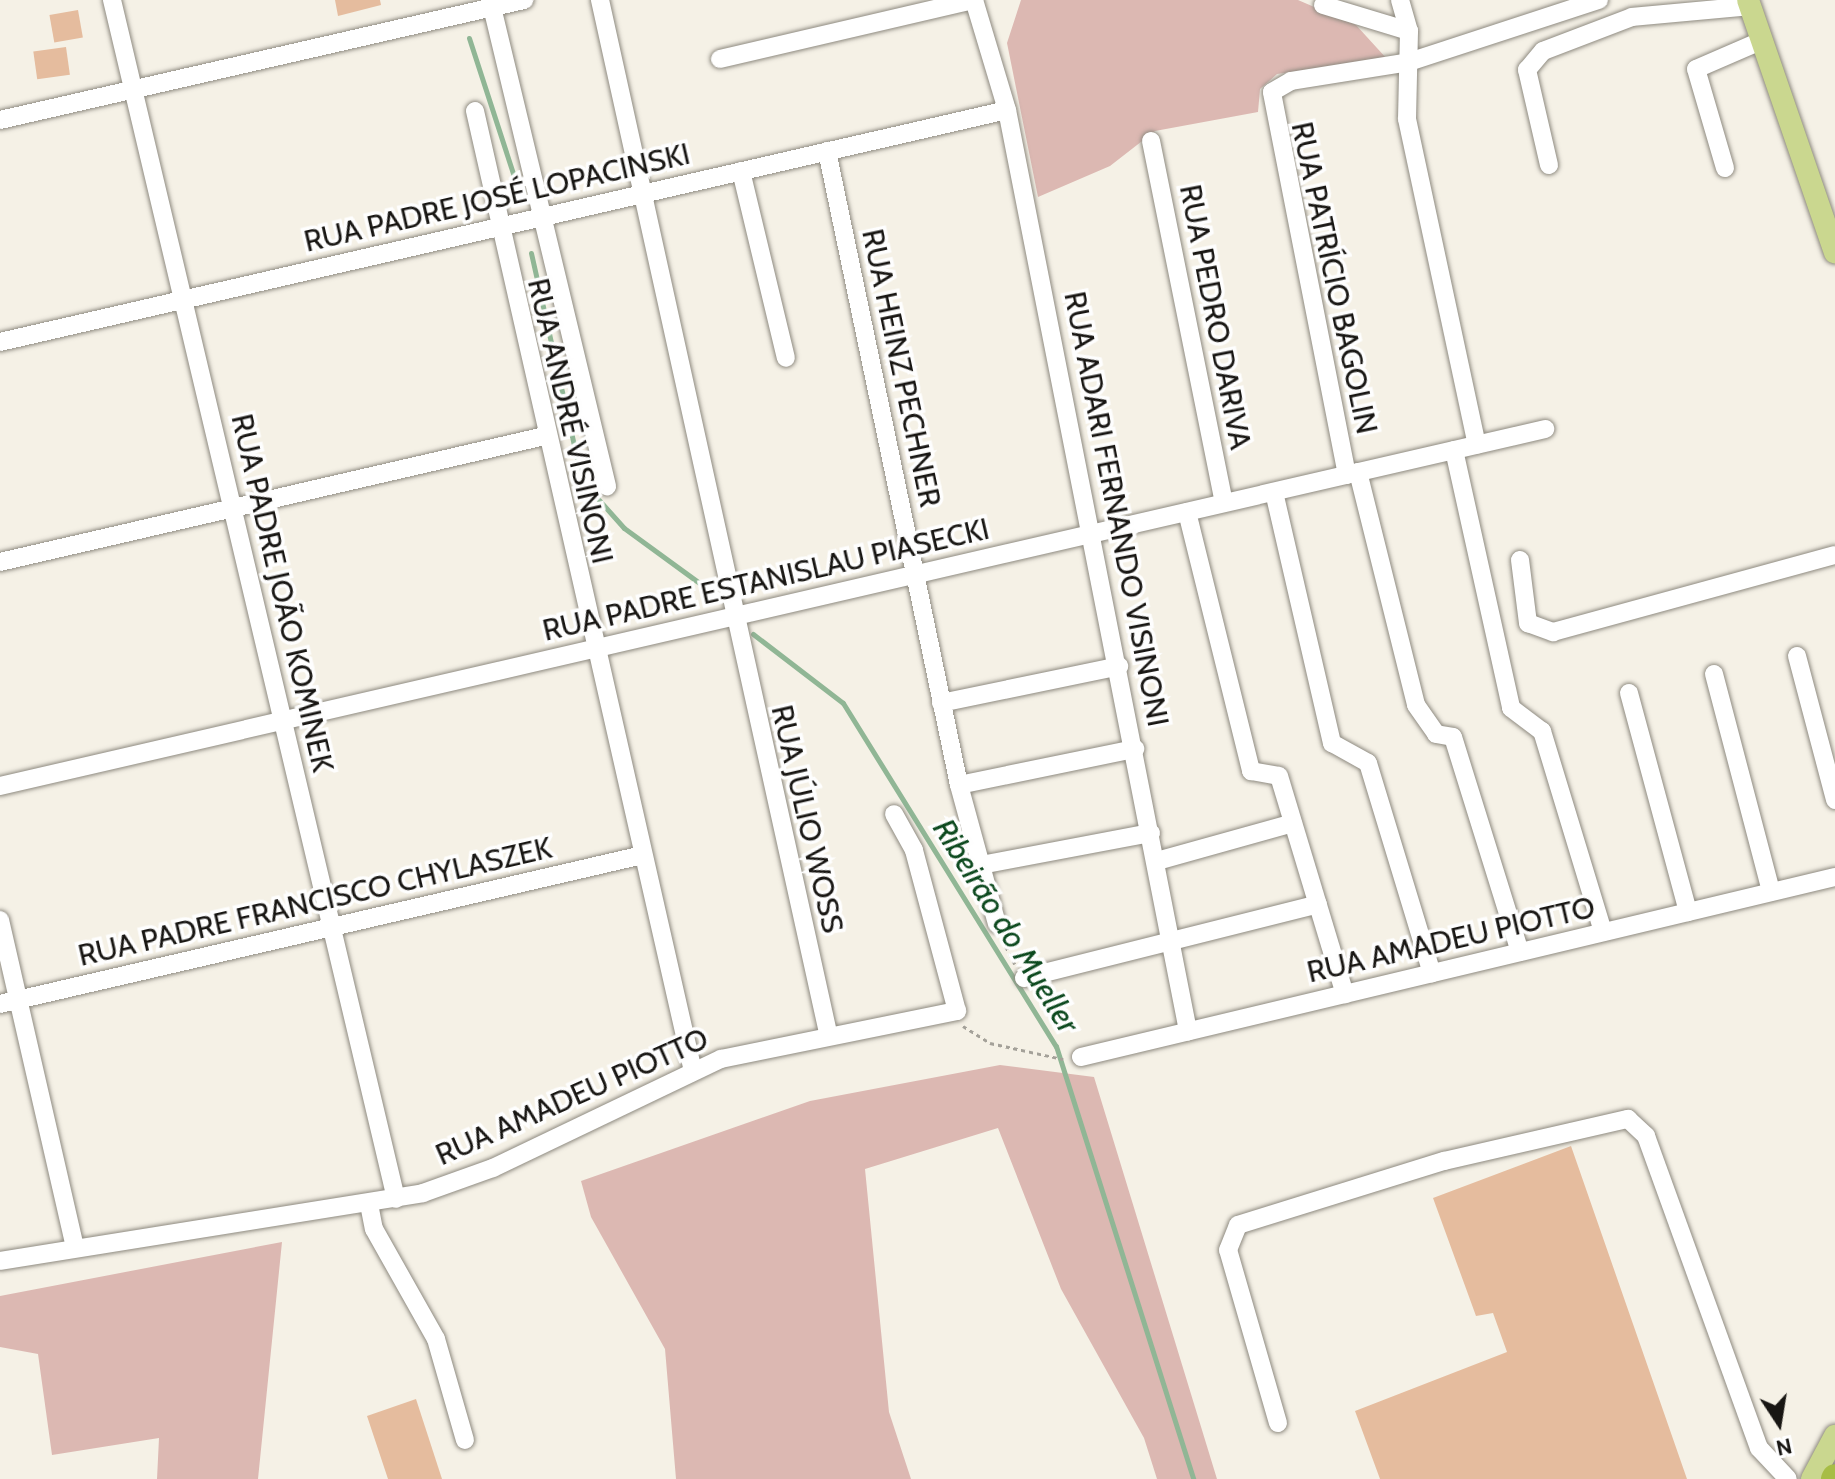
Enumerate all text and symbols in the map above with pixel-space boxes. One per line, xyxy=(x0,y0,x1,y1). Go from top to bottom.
street label: RUA PATRÍCIO BAGOLIN xyxy=(1283,119,1385,437)
street label: RUA PADRE JOSÉ LOPACINSKI xyxy=(301,136,693,260)
street label: RUA PEDRO DARIVA xyxy=(1172,182,1258,452)
street label: RUA HEINZ PECHNER xyxy=(854,226,948,510)
street label: RUA ANDRÉ VISINONI xyxy=(520,275,620,567)
street label: RUA ADARI FERNANDO VISINONI xyxy=(1056,288,1176,730)
street label: RUA PADRE JOÃO KOMINEK xyxy=(223,410,341,776)
street label: RUA PADRE ESTANISLAU PIASECKI xyxy=(539,511,993,649)
street label: RUA JÚLIO WOSS xyxy=(763,702,851,936)
water label: Ribeirão do Mueller xyxy=(925,812,1087,1040)
street label: RUA PADRE FRANCISCO CHYLASZEK xyxy=(75,830,555,974)
street label: RUA AMADEU PIOTTO xyxy=(1304,889,1598,991)
street label: RUA AMADEU PIOTTO xyxy=(430,1021,714,1173)
north arrow xyxy=(1739,1383,1819,1463)
text: N xyxy=(1774,1432,1795,1462)

